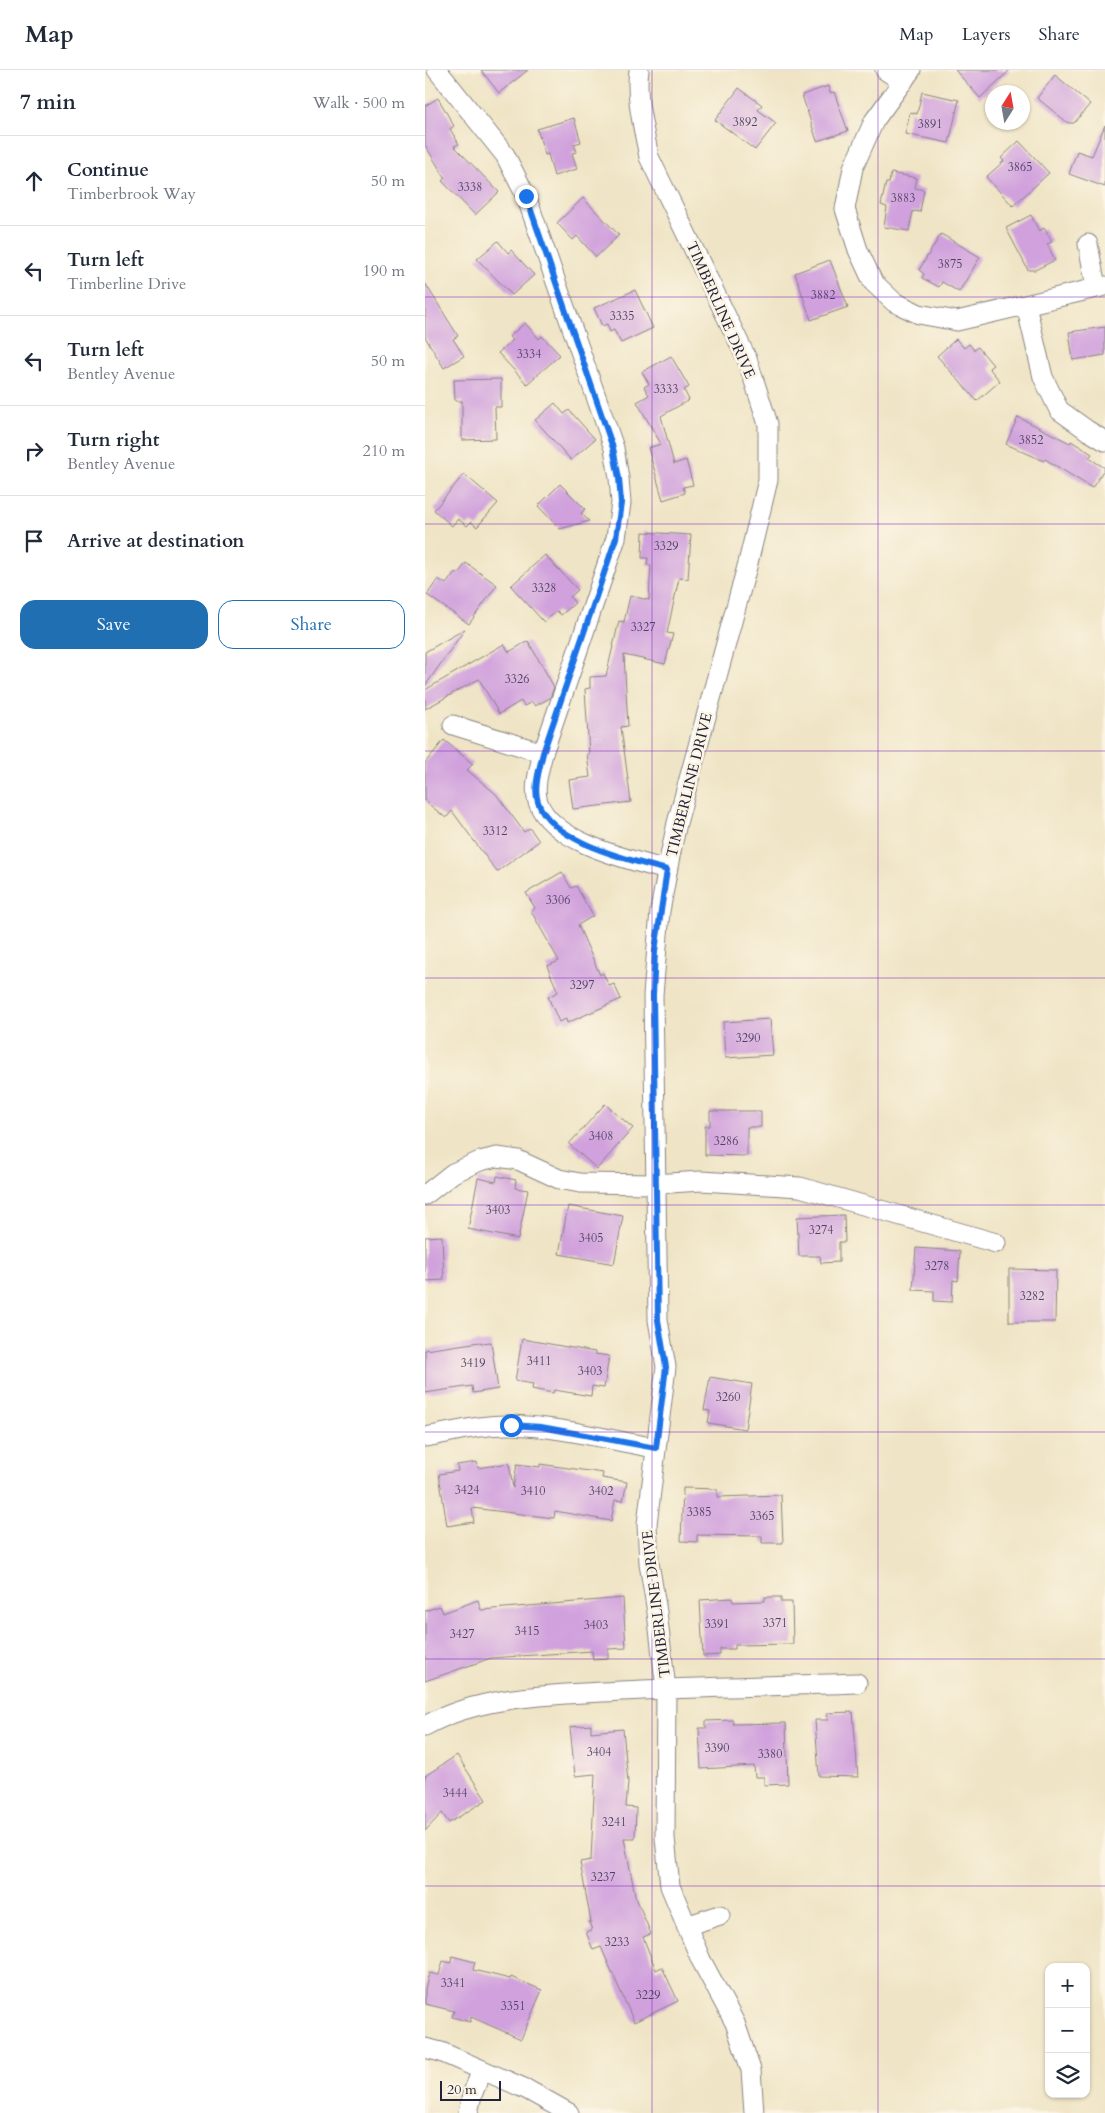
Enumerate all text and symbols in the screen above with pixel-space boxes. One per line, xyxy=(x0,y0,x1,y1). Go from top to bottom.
text: Map xyxy=(25,18,74,51)
text: Map xyxy=(899,22,934,47)
text: Layers xyxy=(962,22,1011,47)
text: Share xyxy=(1039,22,1080,47)
north arrow xyxy=(985,85,1030,130)
text: 7 min xyxy=(20,88,76,117)
text: Walk · 500 m xyxy=(313,92,405,114)
house number: 3892 xyxy=(733,114,757,130)
house number: 3891 xyxy=(918,116,942,132)
text: Continue xyxy=(67,157,149,183)
house number: 3865 xyxy=(1008,159,1032,175)
icon: ahead xyxy=(20,167,48,195)
text: 50 m xyxy=(371,170,405,192)
house number: 3338 xyxy=(458,179,482,195)
text: Timberbrook Way xyxy=(67,183,196,205)
route end xyxy=(515,185,538,208)
house number: 3883 xyxy=(891,190,915,206)
street label: TIMBERLINE DRIVE xyxy=(682,238,760,382)
text: Turn left xyxy=(67,247,144,273)
house number: 3875 xyxy=(938,256,962,272)
icon: left xyxy=(20,257,48,285)
text: 190 m xyxy=(363,260,405,282)
text: Timberline Drive xyxy=(67,273,186,295)
house number: 3882 xyxy=(811,287,835,303)
house number: 3335 xyxy=(610,308,634,324)
text: Turn left xyxy=(67,337,144,363)
house number: 3334 xyxy=(517,346,541,362)
icon: left xyxy=(20,347,48,375)
text: 50 m xyxy=(371,350,405,372)
text: Bentley Avenue xyxy=(67,363,175,385)
house number: 3333 xyxy=(654,381,678,397)
text: Turn right xyxy=(67,427,159,453)
house number: 3852 xyxy=(1019,432,1043,448)
icon: right xyxy=(20,437,48,465)
text: 210 m xyxy=(363,440,405,462)
text: Bentley Avenue xyxy=(67,453,175,475)
icon: arrive xyxy=(20,527,48,555)
text: Arrive at destination xyxy=(67,528,244,554)
house number: 3329 xyxy=(654,538,678,554)
house number: 3328 xyxy=(532,580,556,596)
button: Save xyxy=(20,600,208,649)
button: Share xyxy=(218,600,405,649)
house number: 3327 xyxy=(631,619,655,635)
house number: 3326 xyxy=(505,671,529,687)
street label: TIMBERLINE DRIVE xyxy=(661,711,717,859)
house number: 3312 xyxy=(483,823,507,839)
house number: 3306 xyxy=(546,892,570,908)
house number: 3297 xyxy=(570,977,594,993)
house number: 3290 xyxy=(736,1030,760,1046)
house number: 3408 xyxy=(589,1128,613,1144)
house number: 3286 xyxy=(714,1133,738,1149)
house number: 3403 xyxy=(486,1202,510,1218)
house number: 3274 xyxy=(809,1222,833,1238)
house number: 3405 xyxy=(579,1230,603,1246)
house number: 3278 xyxy=(925,1258,949,1274)
house number: 3282 xyxy=(1020,1288,1044,1304)
house number: 3411 xyxy=(527,1353,551,1369)
house number: 3419 xyxy=(461,1355,485,1371)
house number: 3403 xyxy=(578,1363,602,1379)
house number: 3260 xyxy=(716,1389,740,1405)
route start xyxy=(500,1414,523,1437)
house number: 3424 xyxy=(455,1482,479,1498)
house number: 3410 xyxy=(521,1483,545,1499)
house number: 3402 xyxy=(589,1483,613,1499)
house number: 3385 xyxy=(687,1504,711,1520)
house number: 3365 xyxy=(750,1508,774,1524)
street label: TIMBERLINE DRIVE xyxy=(637,1529,675,1679)
house number: 3371 xyxy=(763,1615,787,1631)
house number: 3391 xyxy=(705,1616,729,1632)
house number: 3403 xyxy=(584,1617,608,1633)
house number: 3415 xyxy=(515,1623,539,1639)
house number: 3427 xyxy=(450,1626,474,1642)
house number: 3390 xyxy=(705,1740,729,1756)
house number: 3404 xyxy=(587,1744,611,1760)
house number: 3380 xyxy=(758,1746,782,1762)
house number: 3444 xyxy=(443,1785,467,1801)
house number: 3241 xyxy=(602,1814,626,1830)
house number: 3237 xyxy=(591,1869,615,1885)
house number: 3233 xyxy=(605,1934,629,1950)
map controls xyxy=(1045,1963,1090,2098)
button: + xyxy=(1045,1963,1090,2008)
house number: 3341 xyxy=(441,1975,465,1991)
house number: 3229 xyxy=(636,1987,660,2003)
house number: 3351 xyxy=(501,1998,525,2014)
button: − xyxy=(1045,2008,1090,2053)
button: layers xyxy=(1045,2053,1090,2098)
scale bar xyxy=(440,2078,501,2101)
text: 20 m xyxy=(447,2080,477,2099)

